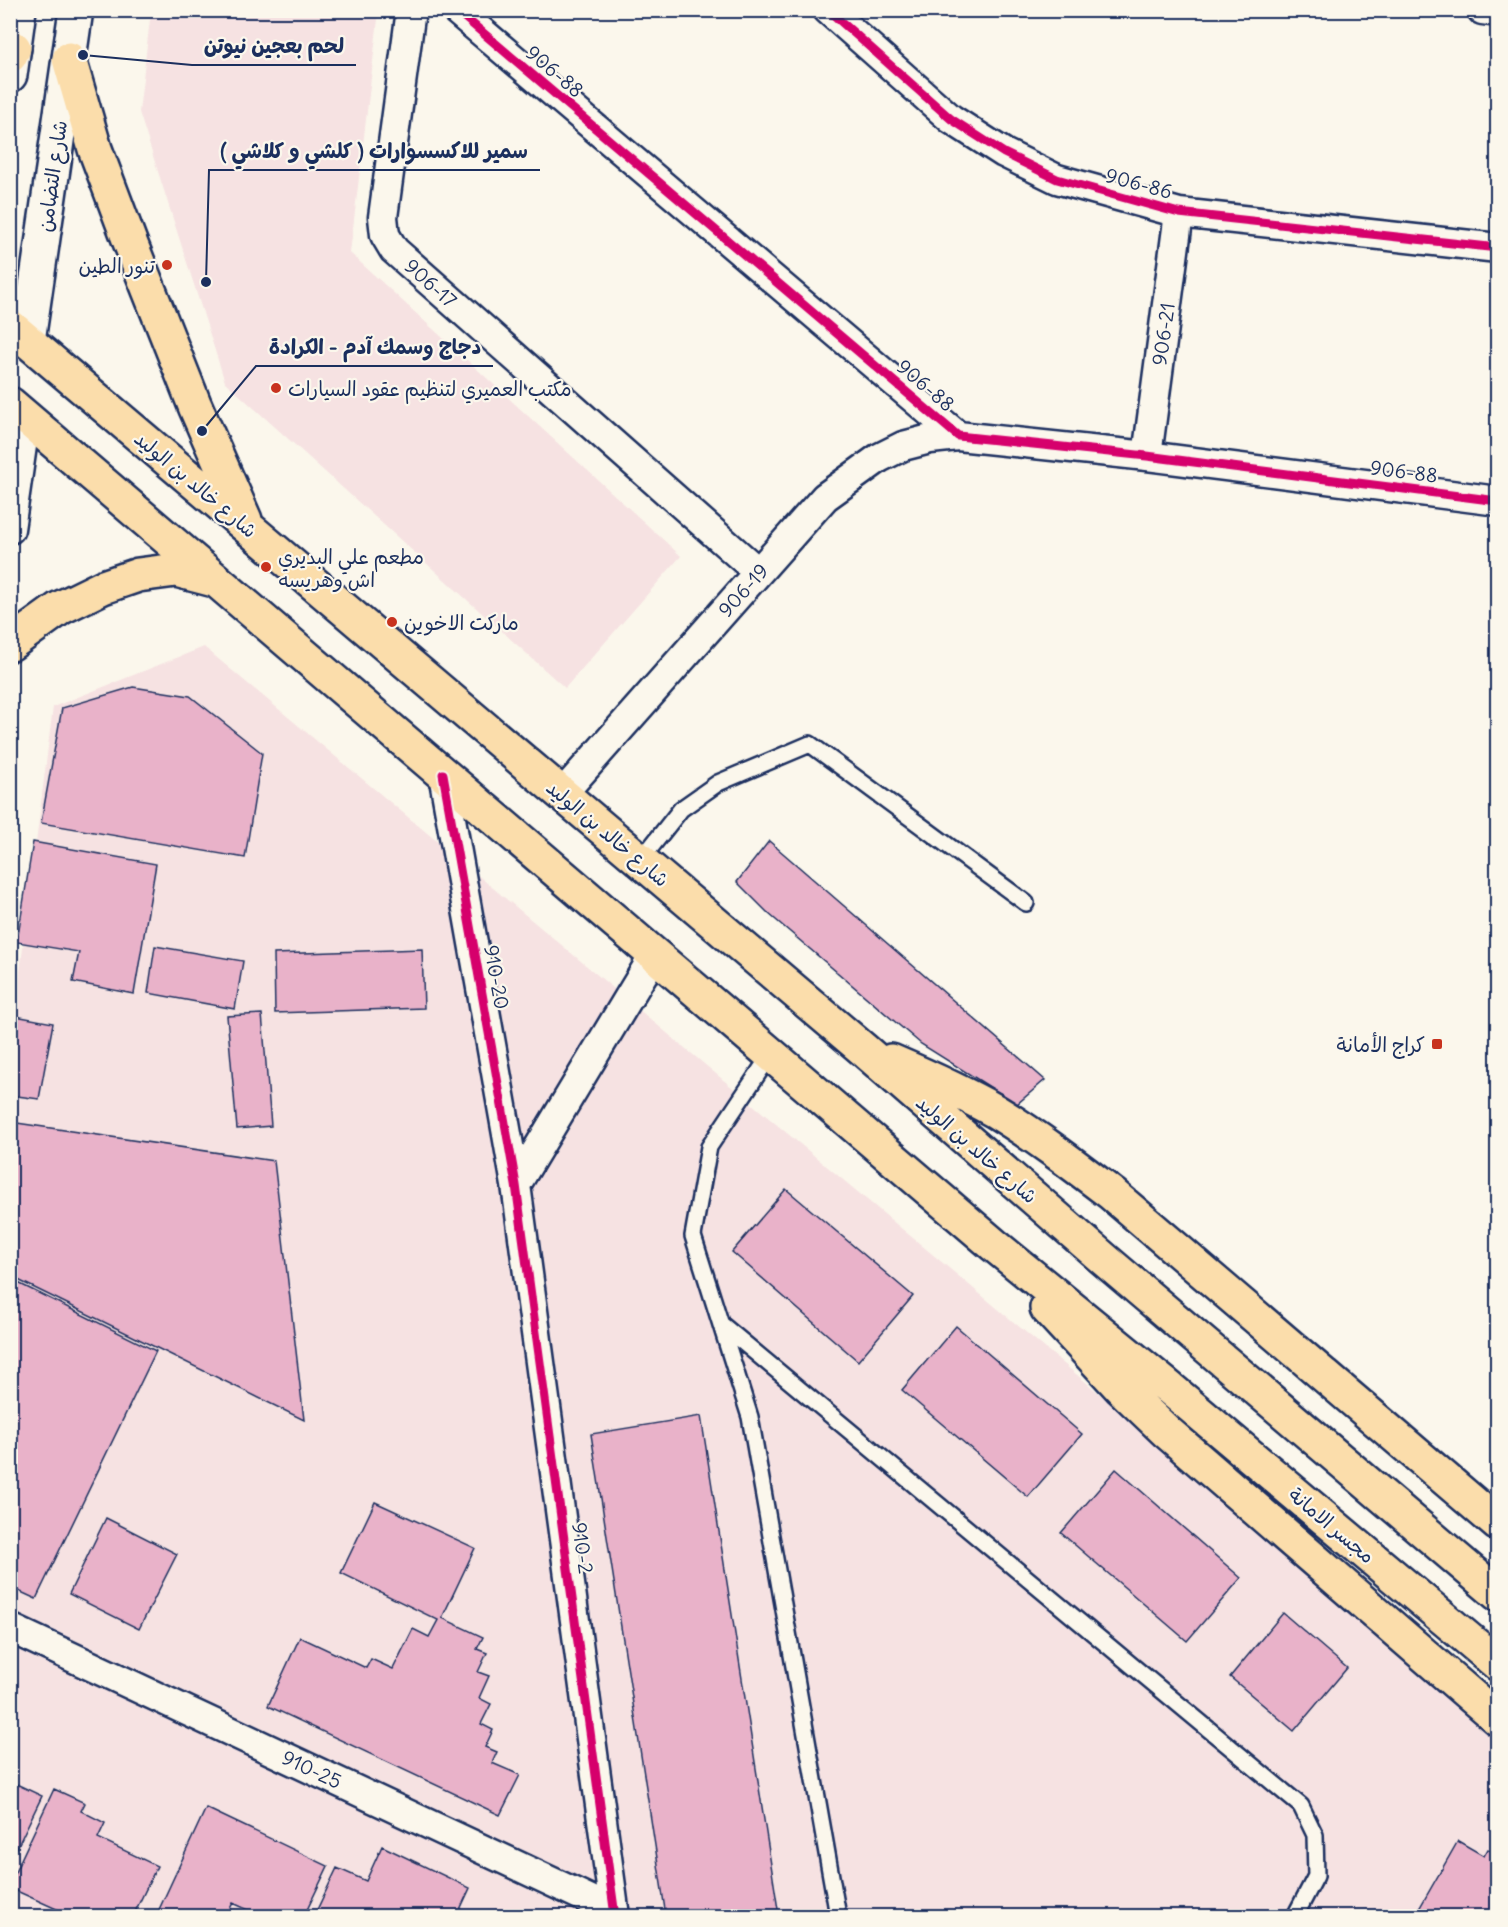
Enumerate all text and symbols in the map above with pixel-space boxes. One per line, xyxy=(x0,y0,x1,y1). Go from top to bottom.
callout: لحم بعجين نيوتن xyxy=(192,26,356,65)
text: لحم بعجين نيوتن xyxy=(204,32,344,62)
street label: 906-88 xyxy=(521,40,589,102)
street label: شارع التضامن xyxy=(32,119,74,234)
callout: سمير للاكسسوارات ( كلشي و كلاشي ) xyxy=(209,131,540,170)
text: سمير للاكسسوارات ( كلشي و كلاشي ) xyxy=(220,137,528,170)
street label: 906-86 xyxy=(1103,162,1175,204)
place label: تنور الطين xyxy=(78,253,155,280)
street label: 906-17 xyxy=(400,253,462,313)
marker: تنور الطين xyxy=(160,258,174,272)
street label: 906-21 xyxy=(1146,301,1180,367)
callout: دجاج وسمك آدم - الكرادة xyxy=(256,327,493,366)
text: دجاج وسمك آدم - الكرادة xyxy=(269,333,481,363)
street label: 906-88 xyxy=(892,354,960,416)
place label: مكتب العميري لتنظيم عقود السيارات xyxy=(288,376,572,404)
marker: مكتب العميري لتنظيم عقود السيارات xyxy=(269,381,283,395)
street label: شارع خالد بن الوليد xyxy=(128,425,263,544)
street label: 906-88 xyxy=(1369,454,1439,488)
place label: مطعم علي البديري اش وهريسه xyxy=(278,544,424,592)
street label: 906-19 xyxy=(713,558,773,622)
marker: مطعم علي البديري اش وهريسه xyxy=(259,560,273,574)
place label: ماركت الاخوين xyxy=(404,610,519,636)
marker: ماركت الاخوين xyxy=(385,615,399,629)
street label: شارع خالد بن الوليد xyxy=(540,774,675,893)
street label: 910-20 xyxy=(479,943,515,1011)
place label: كراج الأمانة xyxy=(1336,1032,1425,1059)
marker: كراج الأمانة xyxy=(1430,1037,1444,1051)
street label: شارع خالد بن الوليد xyxy=(910,1089,1043,1210)
street label: مجسر الامانة xyxy=(1284,1482,1380,1568)
street label: 910-2 xyxy=(567,1521,599,1575)
street label: 910-25 xyxy=(278,1744,346,1794)

